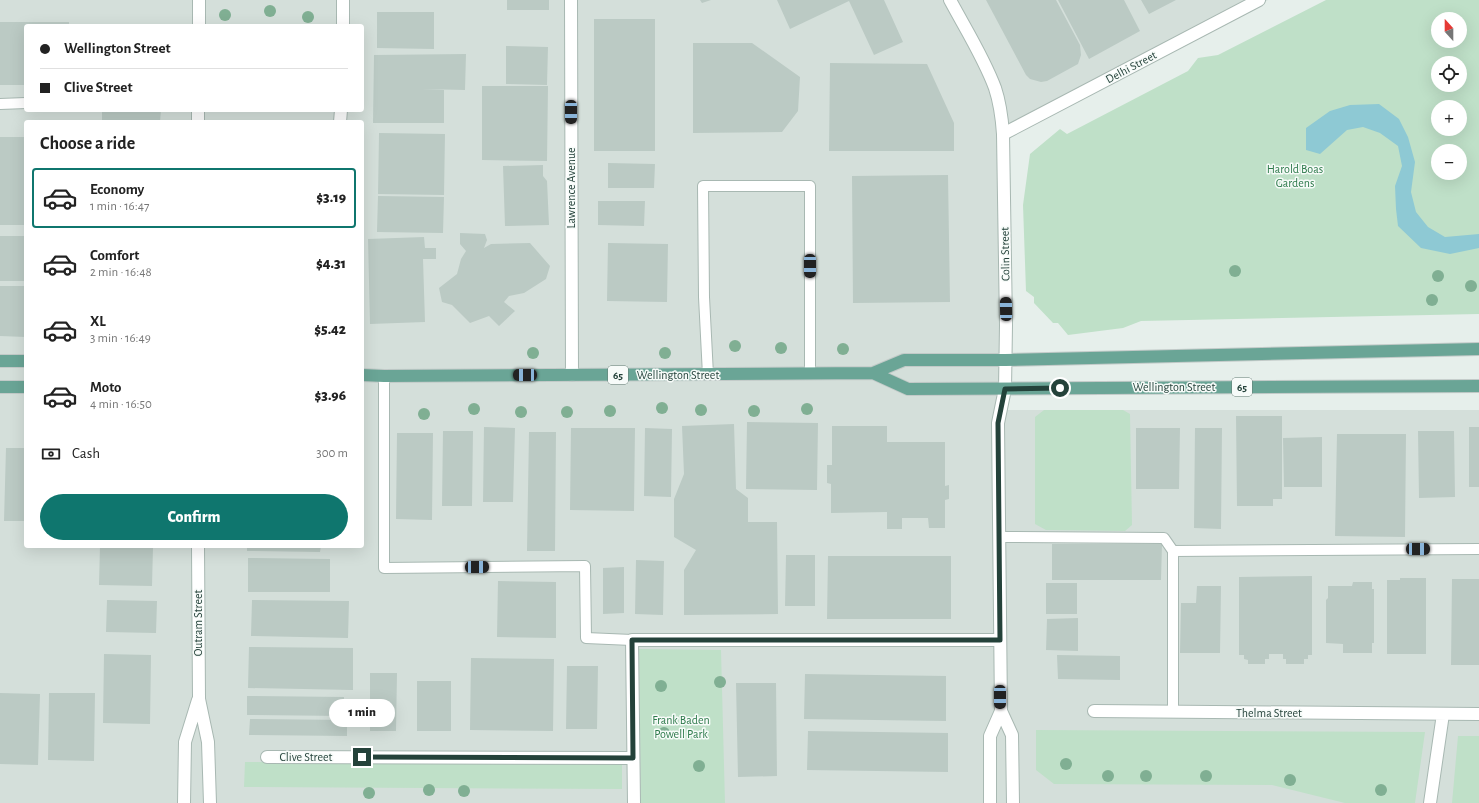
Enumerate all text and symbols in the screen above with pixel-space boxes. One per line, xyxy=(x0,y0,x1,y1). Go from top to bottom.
north arrow xyxy=(1431,12,1467,48)
map controls xyxy=(1431,12,1467,180)
text: Wellington Street xyxy=(64,41,171,56)
street label: Delhi Street xyxy=(1104,49,1159,85)
button: locate xyxy=(1431,56,1467,92)
text: Clive Street xyxy=(64,80,133,95)
car xyxy=(565,100,577,124)
button: + xyxy=(1431,100,1467,136)
text: Choose a ride xyxy=(40,135,135,153)
button: − xyxy=(1431,144,1467,180)
street label: Lawrence Avenue xyxy=(565,147,577,229)
park label: Harold Boas Gardens xyxy=(1267,163,1323,189)
icon: car xyxy=(42,180,78,216)
text: Economy xyxy=(90,182,144,197)
text: $3.19 xyxy=(316,190,346,205)
text: 1 min · 16:47 xyxy=(90,200,149,213)
street label: Colin Street xyxy=(999,227,1011,281)
icon: car xyxy=(42,246,78,282)
text: Comfort xyxy=(90,248,139,263)
car xyxy=(804,254,816,278)
text: $4.31 xyxy=(316,256,346,271)
text: 2 min · 16:48 xyxy=(90,266,152,279)
car xyxy=(1000,297,1012,321)
icon: car xyxy=(42,312,78,348)
text: XL xyxy=(90,314,106,329)
text: $5.42 xyxy=(314,322,346,337)
text: 3 min · 16:49 xyxy=(90,332,151,345)
road number: 65 xyxy=(608,366,628,384)
car xyxy=(513,369,537,381)
street label: Wellington Street xyxy=(637,369,719,381)
icon: car xyxy=(42,378,78,414)
road number: 65 xyxy=(1232,378,1252,396)
route start xyxy=(1051,379,1069,397)
text: Moto xyxy=(90,380,122,395)
street label: Wellington Street xyxy=(1133,381,1215,393)
text: $3.96 xyxy=(314,388,346,403)
text: 4 min · 16:50 xyxy=(90,398,152,411)
icon: cash xyxy=(40,443,62,465)
text: Cash xyxy=(72,446,100,461)
text: 300 m xyxy=(316,447,348,460)
button: Confirm xyxy=(40,494,348,540)
car xyxy=(1406,543,1430,555)
car xyxy=(465,561,489,573)
street label: Outram Street xyxy=(192,590,204,656)
car xyxy=(994,685,1006,709)
callout: 1 min xyxy=(329,699,395,727)
text: 1 min xyxy=(348,706,376,719)
street label: Thelma Street xyxy=(1236,707,1302,719)
park label: Frank Baden Powell Park xyxy=(652,714,710,740)
route end xyxy=(353,748,371,766)
street label: Clive Street xyxy=(280,751,333,763)

